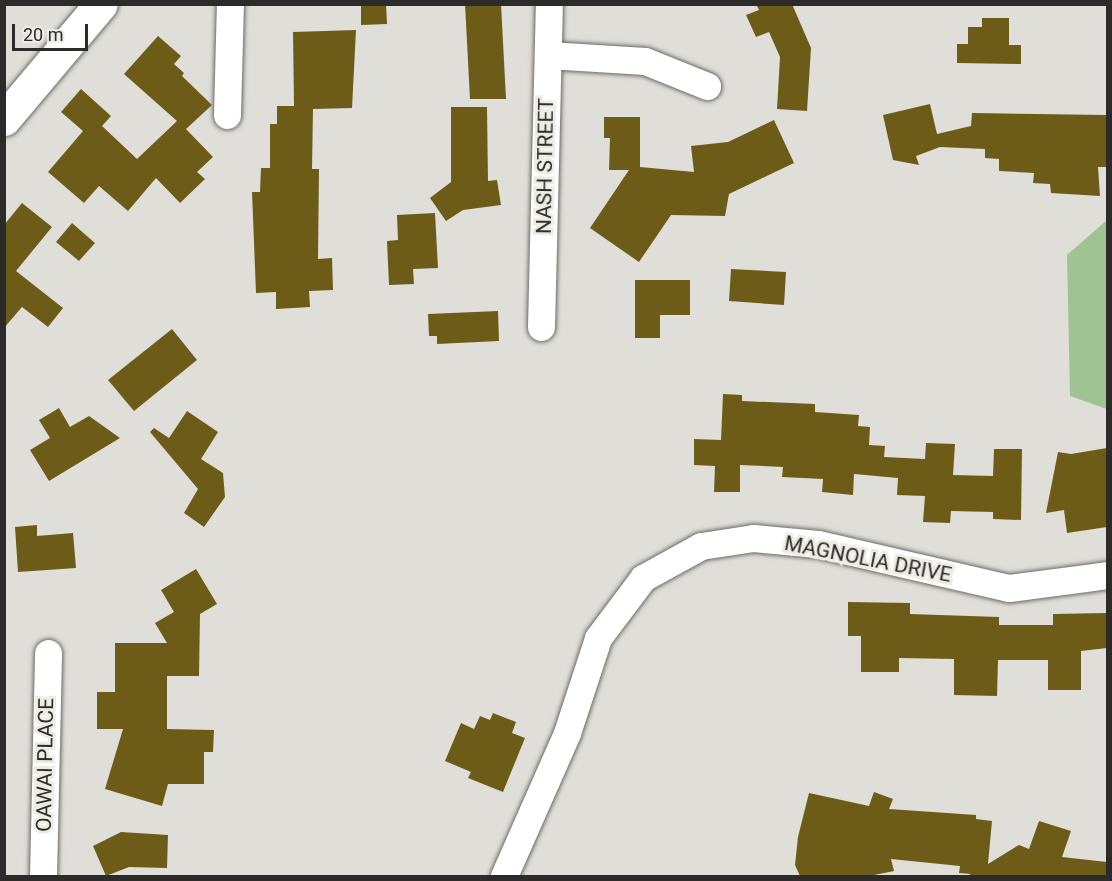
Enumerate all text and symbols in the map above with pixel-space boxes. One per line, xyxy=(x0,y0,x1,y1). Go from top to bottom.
scale bar xyxy=(15,12,92,50)
text: 20 m xyxy=(23,24,63,45)
street label: NASH STREET xyxy=(531,98,559,234)
street label: MAGNOLIA DRIVE xyxy=(782,530,954,588)
street label: OAWAI PLACE xyxy=(31,698,59,832)

